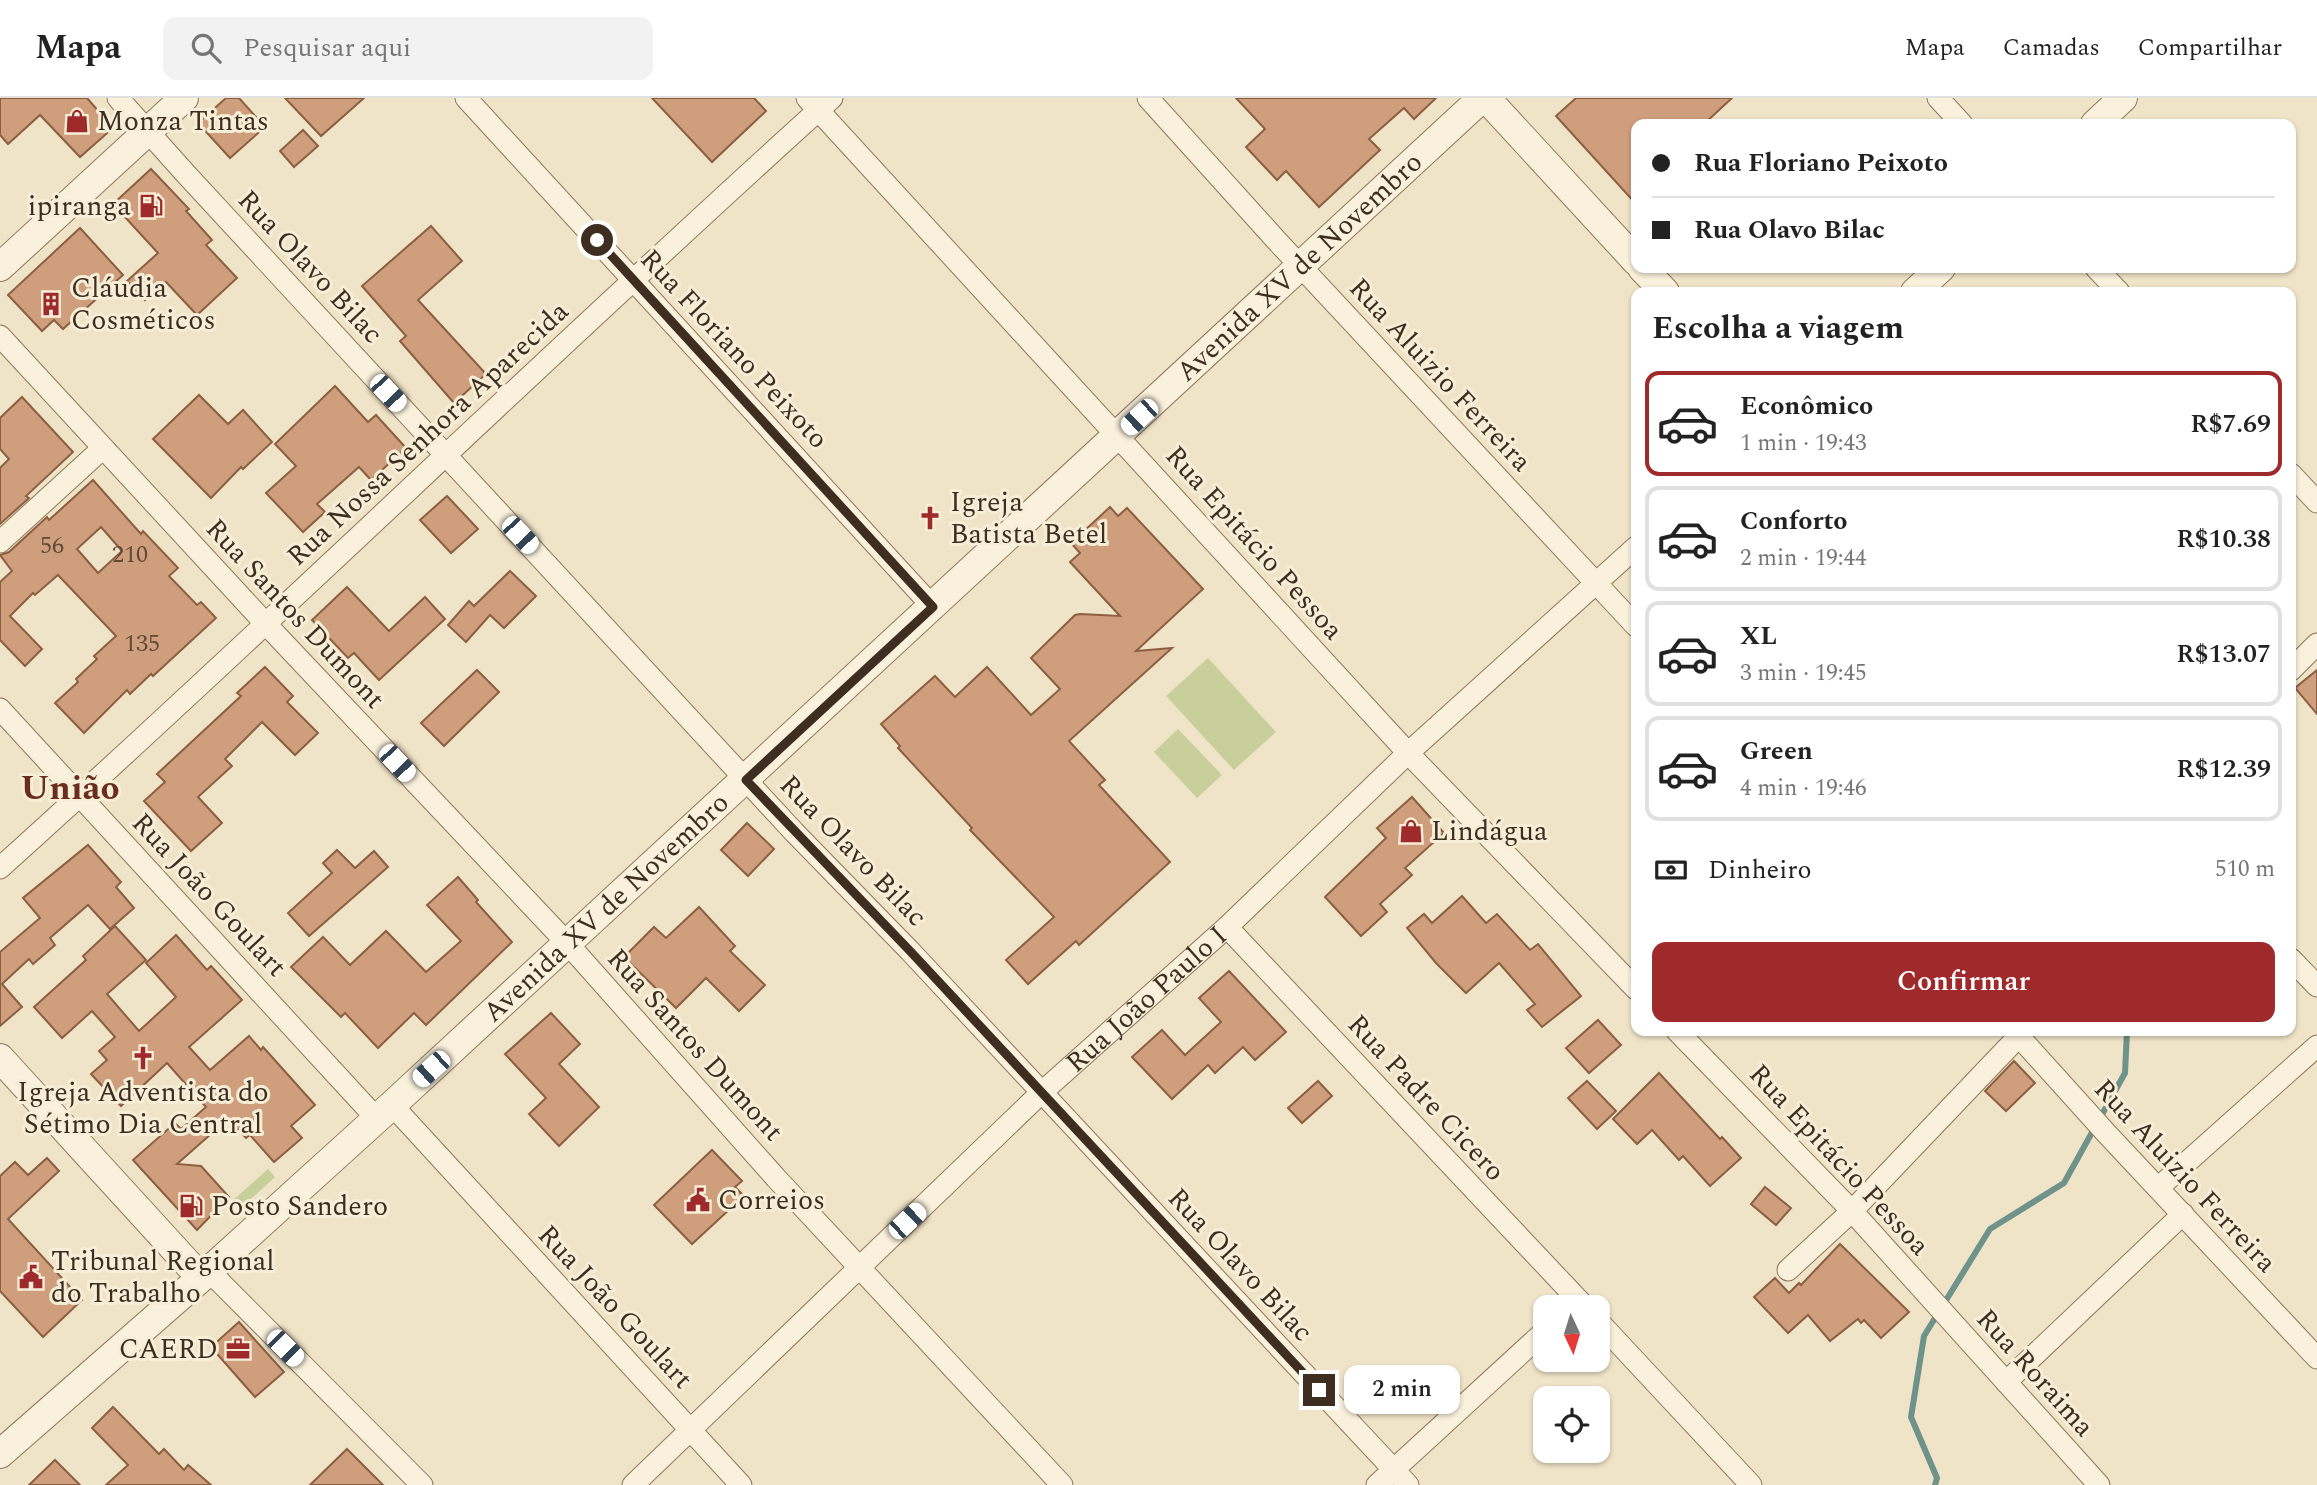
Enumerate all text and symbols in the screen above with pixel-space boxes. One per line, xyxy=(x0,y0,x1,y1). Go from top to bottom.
search box xyxy=(163,17,653,80)
text: Mapa xyxy=(35,23,121,73)
text: Pesquisar aqui xyxy=(243,28,411,68)
icon: search xyxy=(187,29,225,67)
text: Mapa xyxy=(1905,30,1965,66)
text: Camadas xyxy=(2003,30,2100,66)
text: Compartilhar xyxy=(2138,30,2282,66)
place label: Monza Tintas xyxy=(97,100,269,143)
shop icon: Monza Tintas xyxy=(63,107,91,135)
street label: Avenida XV de Novembro xyxy=(1166,142,1432,392)
text: Rua Floriano Peixoto xyxy=(1694,143,1948,183)
street label: Rua Olavo Bilac xyxy=(227,180,393,354)
place label: ipiranga xyxy=(28,185,131,228)
fuel station icon: ipiranga xyxy=(137,192,165,220)
text: Rua Olavo Bilac xyxy=(1694,210,1885,250)
route start xyxy=(581,224,613,256)
street label: Rua Floriano Peixoto xyxy=(630,239,838,459)
place label: Cláudia Cosméticos xyxy=(71,267,215,342)
street label: Rua Aluizio Ferreira xyxy=(1338,268,1542,482)
building icon: Cláudia Cosméticos xyxy=(37,290,65,318)
street label: Rua Nossa Senhora Aparecida xyxy=(277,291,579,577)
text: Escolha a viagem xyxy=(1652,304,1904,353)
car xyxy=(366,370,411,416)
text: Econômico xyxy=(1740,386,1873,426)
icon: car xyxy=(1656,392,1719,455)
car xyxy=(1117,395,1162,439)
text: R$7.69 xyxy=(2190,404,2271,444)
text: 1 min · 19:43 xyxy=(1740,426,1867,461)
street label: Rua Epitácio Pessoa xyxy=(1155,436,1354,650)
place label: Igreja Batista Betel xyxy=(950,481,1107,556)
text: Conforto xyxy=(1740,501,1848,541)
church icon: Igreja Batista Betel xyxy=(916,504,944,532)
icon: car xyxy=(1656,507,1719,570)
street label: Rua Santos Dumont xyxy=(195,509,395,719)
car xyxy=(498,512,543,558)
text: R$10.38 xyxy=(2176,519,2271,559)
house number: 56 xyxy=(40,528,64,564)
house number: 210 xyxy=(112,537,148,573)
text: 2 min · 19:44 xyxy=(1740,541,1867,576)
text: XL xyxy=(1740,616,1777,656)
icon: car xyxy=(1656,622,1719,685)
house number: 135 xyxy=(124,626,160,662)
text: R$13.07 xyxy=(2176,634,2271,674)
text: 3 min · 19:45 xyxy=(1740,656,1867,691)
text: Green xyxy=(1740,731,1813,771)
icon: car xyxy=(1656,737,1719,800)
car xyxy=(375,740,420,786)
text: R$12.39 xyxy=(2176,749,2271,789)
district label: União xyxy=(20,762,120,815)
street label: Rua Olavo Bilac xyxy=(769,765,937,937)
text: 4 min · 19:46 xyxy=(1740,771,1867,806)
street label: Avenida XV de Novembro xyxy=(473,782,739,1033)
street label: Rua João Goulart xyxy=(121,803,297,987)
place label: Lindágua xyxy=(1431,810,1548,853)
shop icon: Lindágua xyxy=(1397,817,1425,845)
text: Dinheiro xyxy=(1708,850,1812,890)
icon: cash xyxy=(1652,851,1690,889)
text: 510 m xyxy=(2215,852,2275,887)
street label: Rua João Paulo I xyxy=(1056,915,1237,1083)
street label: Rua Santos Dumont xyxy=(596,939,794,1151)
button: Confirmar xyxy=(1652,942,2275,1022)
street label: Rua Padre Cicero xyxy=(1337,1005,1515,1191)
church icon: Igreja Adventista do Sétimo Dia Central xyxy=(129,1044,157,1072)
car xyxy=(409,1047,454,1091)
street label: Rua Epitácio Pessoa xyxy=(1738,1054,1940,1266)
street label: Rua Aluizio Ferreira xyxy=(2083,1069,2287,1283)
place label: Igreja Adventista do Sétimo Dia Central xyxy=(17,1071,269,1146)
street label: Rua Olavo Bilac xyxy=(1157,1178,1323,1352)
place label: Correios xyxy=(718,1179,825,1222)
place label: Posto Sandero xyxy=(211,1185,388,1228)
public building icon: Correios xyxy=(684,1186,712,1214)
fuel station icon: Posto Sandero xyxy=(177,1192,205,1220)
car xyxy=(885,1199,930,1243)
street label: Rua João Goulart xyxy=(527,1215,703,1399)
place label: Tribunal Regional do Trabalho xyxy=(51,1240,274,1315)
public building icon: Tribunal Regional do Trabalho xyxy=(17,1263,45,1291)
north arrow xyxy=(1533,1295,1610,1372)
map controls xyxy=(1533,1295,1610,1463)
street label: Rua Roraima xyxy=(1965,1299,2105,1447)
car xyxy=(263,1326,308,1370)
place label: CAERD xyxy=(119,1328,218,1371)
office icon: CAERD xyxy=(224,1335,252,1363)
callout: 2 min xyxy=(1344,1366,1459,1414)
text: 2 min xyxy=(1372,1372,1432,1407)
route end xyxy=(1303,1374,1335,1406)
button: locate xyxy=(1533,1386,1610,1463)

